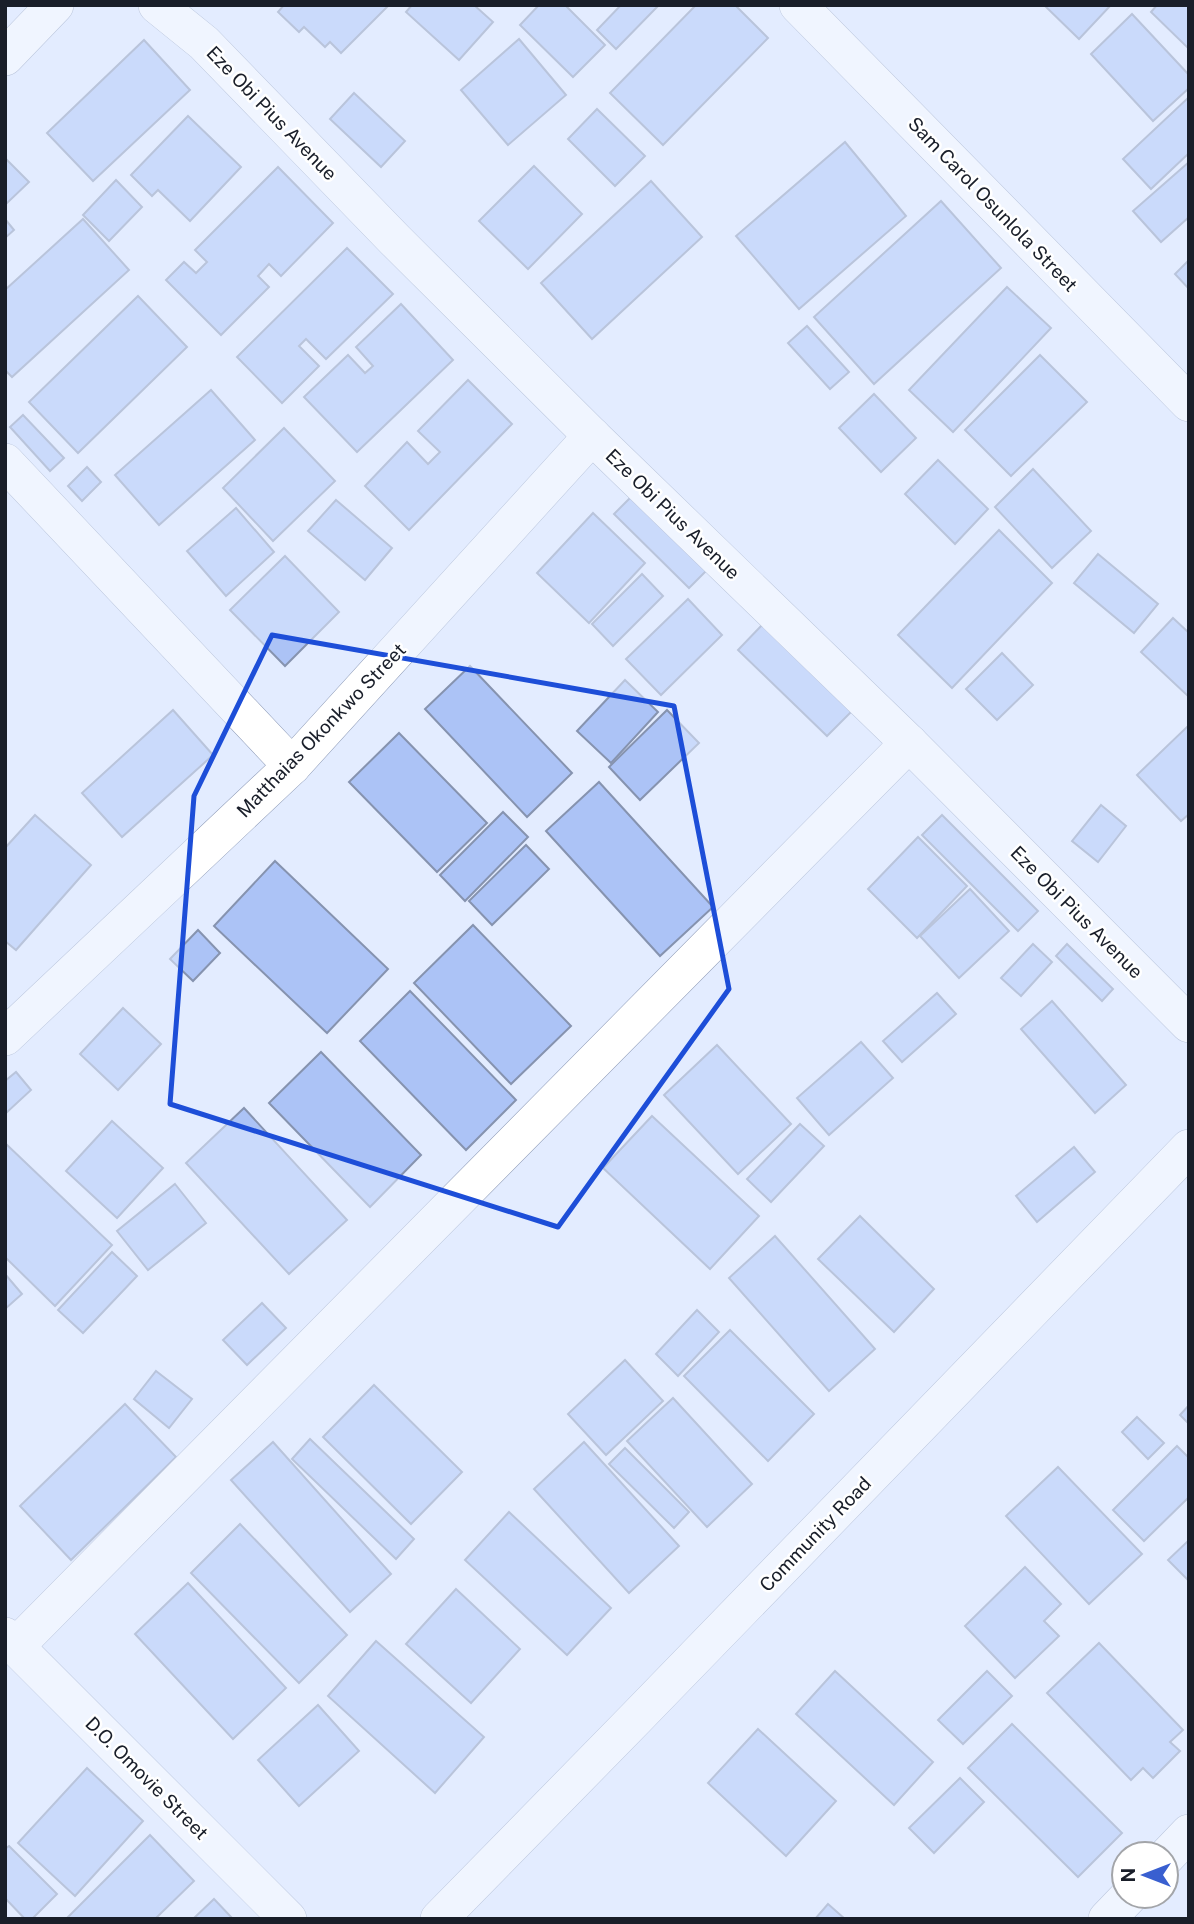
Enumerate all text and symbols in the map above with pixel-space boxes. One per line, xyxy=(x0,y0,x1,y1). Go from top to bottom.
street label: Eze Obi Pius Avenue xyxy=(202,41,342,185)
street label: Sam Carol Osunlola Street xyxy=(904,112,1082,296)
street label: Eze Obi Pius Avenue xyxy=(601,444,745,584)
street label: Matthaias Okonkwo Street xyxy=(232,638,410,822)
street label: Eze Obi Pius Avenue xyxy=(1006,841,1148,983)
street label: Community Road xyxy=(755,1472,875,1596)
street label: D.O. Omovie Street xyxy=(81,1712,213,1844)
north arrow xyxy=(1110,1840,1180,1910)
text: N xyxy=(1117,1868,1139,1882)

